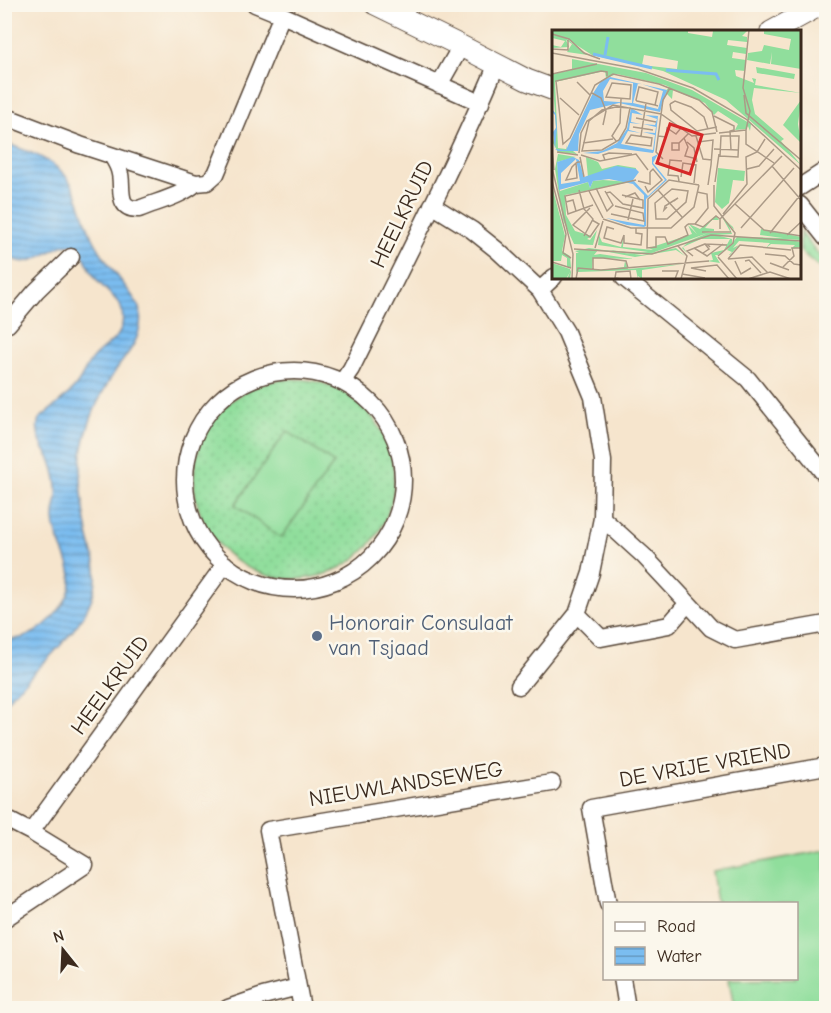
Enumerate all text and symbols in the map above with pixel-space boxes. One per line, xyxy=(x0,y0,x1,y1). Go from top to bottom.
inset map xyxy=(552,30,801,279)
street label: HEELKRUID xyxy=(365,156,439,272)
place label: Honorair Consulaat van Tsjaad xyxy=(328,610,513,661)
marker: Honorair Consulaat van Tsjaad xyxy=(310,629,324,643)
street label: HEELKRUID xyxy=(65,630,155,740)
street label: DE VRIJE VRIEND xyxy=(617,737,793,793)
street label: NIEUWLANDSEWEG xyxy=(307,756,505,812)
legend xyxy=(603,902,798,980)
text: Road xyxy=(657,916,696,937)
north arrow xyxy=(33,920,93,980)
text: N xyxy=(51,927,66,947)
text: Water xyxy=(657,946,702,967)

